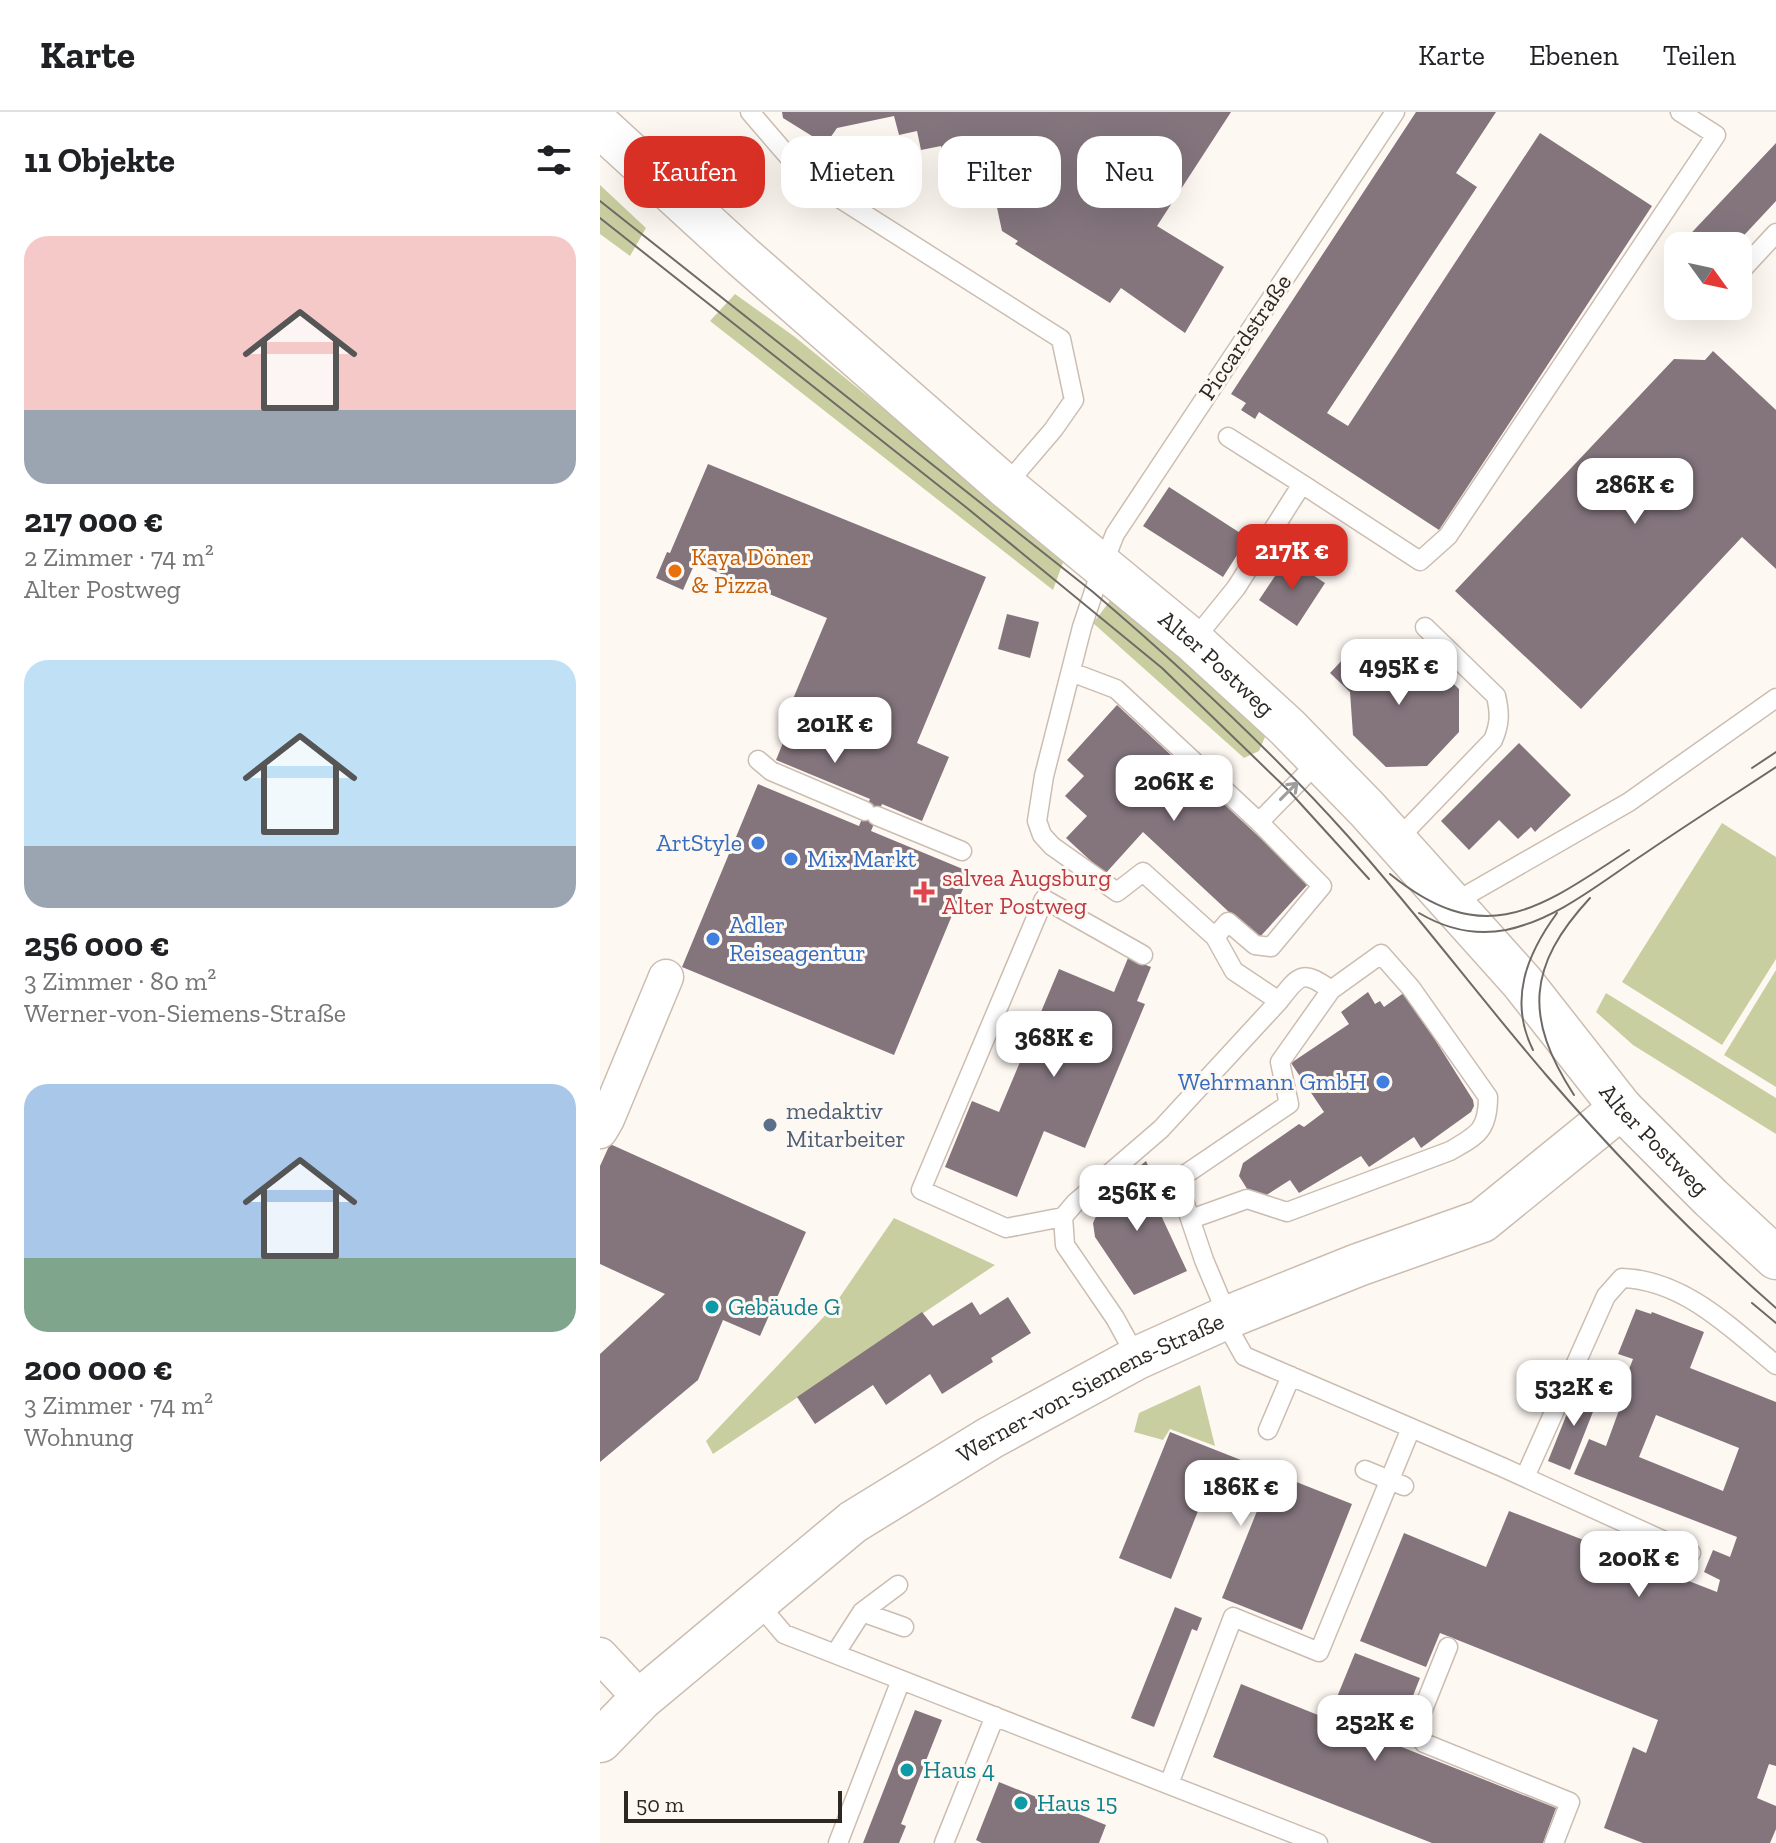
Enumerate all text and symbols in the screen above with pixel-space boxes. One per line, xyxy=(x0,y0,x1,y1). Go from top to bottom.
text: Karte xyxy=(40,32,135,78)
text: Karte xyxy=(1418,39,1485,72)
text: Ebenen xyxy=(1529,39,1619,72)
text: Teilen xyxy=(1663,39,1736,72)
chip: Kaufen xyxy=(624,136,765,208)
chip: Mieten xyxy=(781,136,922,208)
chip: Filter xyxy=(938,136,1061,208)
chip: Neu xyxy=(1077,136,1182,208)
icon: filters xyxy=(532,138,576,182)
text: 11 Objekte xyxy=(24,140,175,181)
north arrow xyxy=(1664,232,1752,320)
map controls xyxy=(1664,232,1752,320)
street label: Piccardstraße xyxy=(1192,268,1297,405)
icon: home xyxy=(228,288,372,432)
pin: 286K € xyxy=(1570,458,1700,526)
text: 286K € xyxy=(1595,468,1675,500)
text: 217 000 € xyxy=(24,500,164,541)
pin: 217K € xyxy=(1227,524,1357,592)
text: 217K € xyxy=(1255,534,1329,566)
text: 2 Zimmer · 74 m² xyxy=(24,541,214,573)
place label: Kaya Döner & Pizza xyxy=(691,542,811,599)
marker: Kaya Döner & Pizza xyxy=(666,562,684,580)
text: Alter Postweg xyxy=(24,573,181,605)
street label: Alter Postweg xyxy=(1153,604,1280,722)
pin: 495K € xyxy=(1334,639,1464,707)
text: 495K € xyxy=(1359,649,1439,681)
pin: 201K € xyxy=(770,697,900,765)
text: 201K € xyxy=(796,707,874,739)
icon: home xyxy=(228,712,372,856)
pin: 206K € xyxy=(1109,755,1239,823)
text: 206K € xyxy=(1134,765,1214,797)
one-way arrow xyxy=(1279,781,1299,800)
place label: ArtStyle xyxy=(656,828,742,857)
marker: ArtStyle xyxy=(749,834,767,852)
place label: Mix Markt xyxy=(807,844,917,873)
marker: Mix Markt xyxy=(782,850,800,868)
place label: salvea Augsburg Alter Postweg xyxy=(942,863,1111,920)
marker: salvea Augsburg Alter Postweg xyxy=(913,881,935,903)
place label: Adler Reiseagentur xyxy=(729,910,866,967)
text: 256 000 € xyxy=(24,924,170,965)
marker: Adler Reiseagentur xyxy=(704,930,722,948)
text: 3 Zimmer · 80 m² xyxy=(24,965,216,997)
text: Werner-von-Siemens-Straße xyxy=(24,997,346,1029)
pin: 368K € xyxy=(989,1011,1119,1079)
text: 368K € xyxy=(1014,1021,1094,1053)
place label: Wehrmann GmbH xyxy=(1178,1067,1367,1096)
marker: Wehrmann GmbH xyxy=(1374,1073,1392,1091)
street label: Alter Postweg xyxy=(1594,1078,1715,1202)
place label: medaktiv Mitarbeiter xyxy=(786,1096,906,1153)
marker: medaktiv Mitarbeiter xyxy=(761,1116,779,1134)
icon: home xyxy=(228,1136,372,1280)
pin: 256K € xyxy=(1072,1165,1202,1233)
text: 256K € xyxy=(1097,1175,1177,1207)
place label: Gebäude G xyxy=(728,1292,840,1321)
marker: Gebäude G xyxy=(703,1298,721,1316)
street label: Werner-von-Siemens-Straße xyxy=(951,1306,1228,1469)
text: 200 000 € xyxy=(24,1348,173,1389)
pin: 532K € xyxy=(1509,1360,1639,1428)
text: 532K € xyxy=(1534,1370,1614,1402)
text: 3 Zimmer · 74 m² xyxy=(24,1389,213,1421)
text: Wohnung xyxy=(24,1421,134,1453)
pin: 186K € xyxy=(1176,1460,1306,1528)
text: 186K € xyxy=(1203,1470,1279,1502)
pin: 200K € xyxy=(1574,1531,1704,1599)
text: 200K € xyxy=(1598,1541,1680,1573)
pin: 252K € xyxy=(1310,1695,1440,1763)
text: 252K € xyxy=(1335,1705,1415,1737)
place label: Haus 4 xyxy=(923,1755,995,1784)
marker: Haus 4 xyxy=(898,1761,916,1779)
scale bar xyxy=(624,1787,842,1823)
place label: Haus 15 xyxy=(1037,1788,1117,1817)
text: 50 m xyxy=(636,1791,684,1818)
marker: Haus 15 xyxy=(1012,1794,1030,1812)

